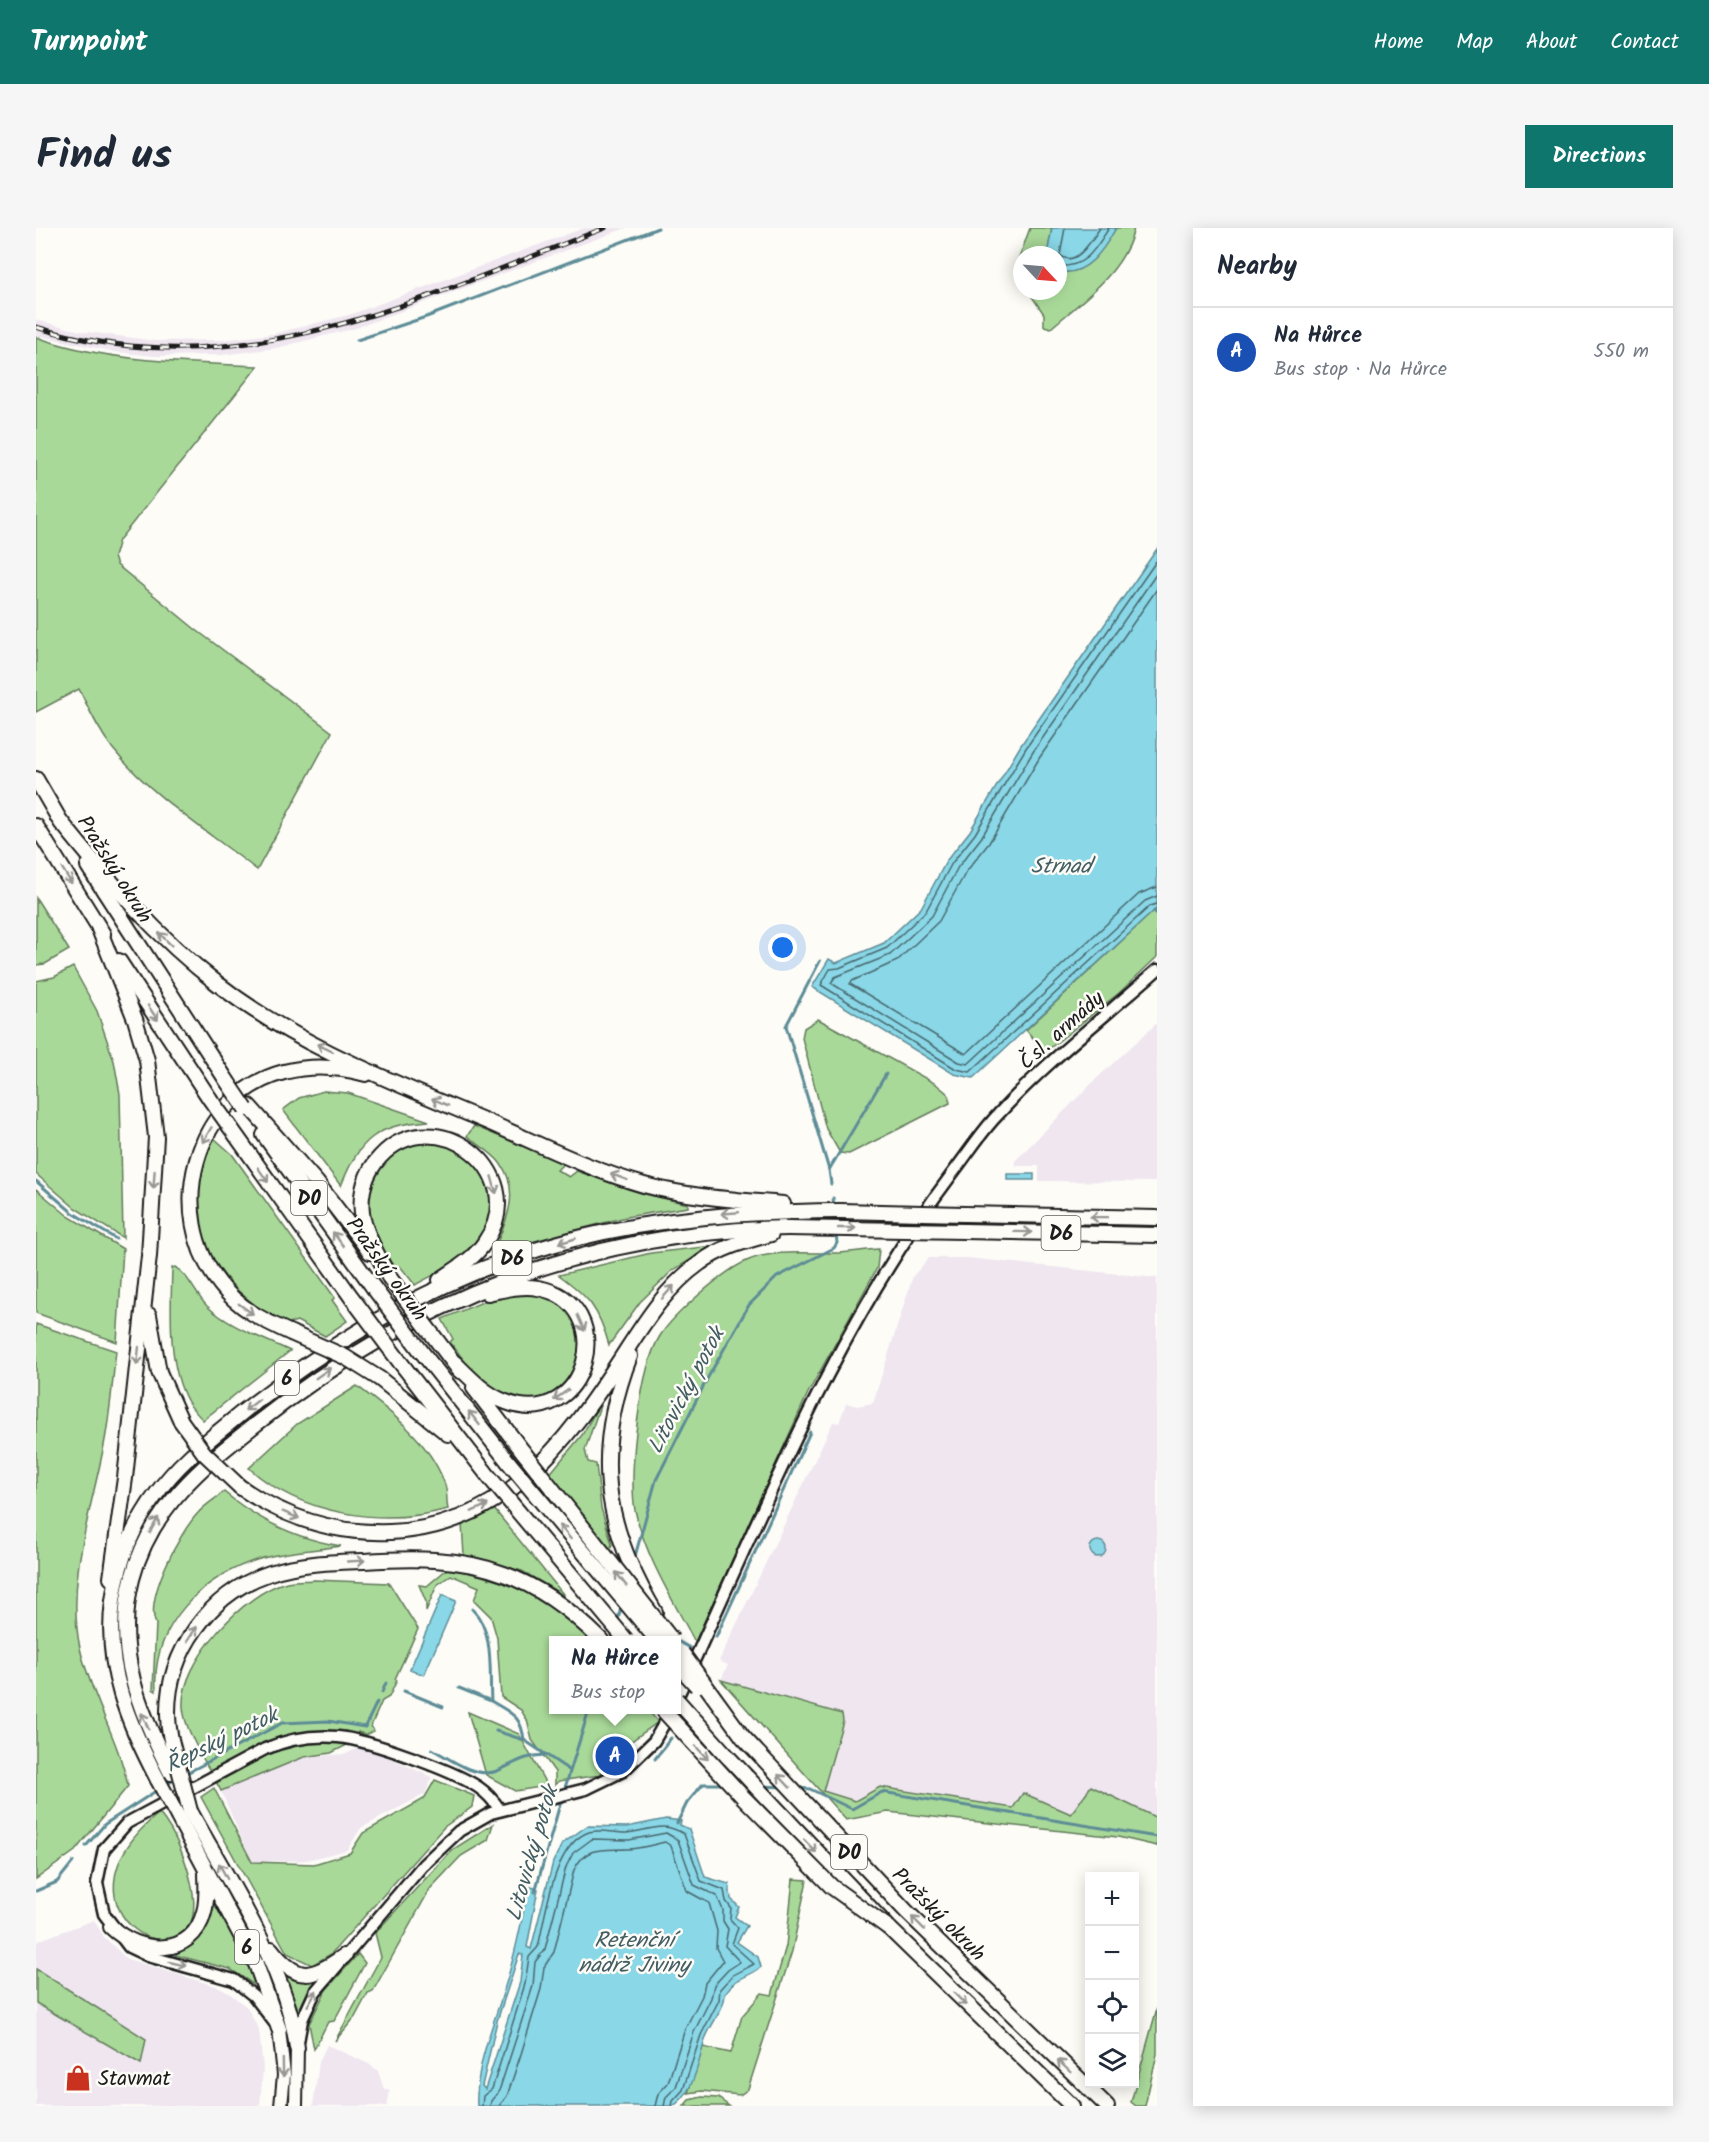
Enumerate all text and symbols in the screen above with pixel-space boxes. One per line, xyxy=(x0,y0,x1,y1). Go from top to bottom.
text: Turnpoint xyxy=(30,20,148,65)
text: Home xyxy=(1374,26,1423,59)
text: Map xyxy=(1456,26,1493,59)
text: About xyxy=(1526,26,1577,59)
text: Contact xyxy=(1610,26,1679,59)
text: Find us xyxy=(36,123,172,190)
button: Directions xyxy=(1525,125,1673,188)
north arrow xyxy=(1013,246,1067,300)
text: Nearby xyxy=(1217,246,1297,288)
text: Na Hůrce xyxy=(1274,319,1362,354)
text: A xyxy=(1230,336,1243,368)
text: 550 m xyxy=(1594,336,1649,368)
text: Bus stop · Na Hůrce xyxy=(1274,354,1447,386)
street label: Pražský okruh xyxy=(67,809,160,930)
water label: Strnad xyxy=(1031,850,1096,885)
one-way arrow xyxy=(61,867,73,884)
one-way arrow xyxy=(158,931,173,946)
your location xyxy=(768,933,797,962)
street label: Čsl. armády xyxy=(1012,983,1112,1079)
one-way arrow xyxy=(147,1005,160,1022)
one-way arrow xyxy=(317,1042,335,1054)
one-way arrow xyxy=(431,1095,449,1107)
one-way arrow xyxy=(201,1126,213,1143)
one-way arrow xyxy=(257,1167,269,1183)
one-way arrow xyxy=(149,1170,160,1190)
one-way arrow xyxy=(611,1170,629,1181)
one-way arrow xyxy=(489,1175,500,1194)
road number: D0 xyxy=(291,1181,327,1215)
one-way arrow xyxy=(721,1208,741,1219)
street label: Pražský okruh xyxy=(337,1211,435,1329)
one-way arrow xyxy=(1089,1211,1109,1223)
road number: D6 xyxy=(1042,1216,1080,1250)
one-way arrow xyxy=(836,1222,856,1234)
one-way arrow xyxy=(1012,1226,1032,1238)
one-way arrow xyxy=(332,1232,345,1248)
one-way arrow xyxy=(558,1236,577,1247)
road number: D6 xyxy=(492,1241,532,1275)
one-way arrow xyxy=(661,1285,675,1300)
one-way arrow xyxy=(238,1303,254,1315)
one-way arrow xyxy=(576,1313,587,1331)
water label: Litovický potok xyxy=(639,1318,737,1461)
one-way arrow xyxy=(133,1345,144,1365)
road number: 6 xyxy=(275,1361,299,1395)
one-way arrow xyxy=(314,1367,331,1379)
one-way arrow xyxy=(553,1389,569,1401)
one-way arrow xyxy=(244,1399,260,1412)
one-way arrow xyxy=(467,1411,480,1427)
one-way arrow xyxy=(471,1502,489,1513)
one-way arrow xyxy=(282,1510,300,1521)
one-way arrow xyxy=(148,1517,160,1534)
one-way arrow xyxy=(558,1525,572,1540)
one-way arrow xyxy=(345,1555,365,1566)
one-way arrow xyxy=(615,1571,628,1587)
one-way arrow xyxy=(186,1626,198,1643)
popup xyxy=(549,1636,681,1714)
text: Na Hůrce xyxy=(571,1642,659,1677)
text: Bus stop xyxy=(571,1677,645,1709)
water label: Řepský potok xyxy=(160,1697,288,1784)
one-way arrow xyxy=(139,1712,150,1730)
pin: A xyxy=(596,1734,634,1778)
one-way arrow xyxy=(695,1745,709,1760)
one-way arrow xyxy=(776,1774,791,1789)
water label: Litovický potok xyxy=(497,1779,570,1925)
road number: D0 xyxy=(831,1835,867,1869)
one-way arrow xyxy=(803,1839,818,1854)
street label: Pražský okruh xyxy=(883,1860,993,1970)
one-way arrow xyxy=(217,1863,229,1880)
map controls xyxy=(1085,1872,1139,2088)
button: + xyxy=(1085,1872,1139,1926)
one-way arrow xyxy=(910,1915,925,1930)
water label: Retenční nádrž Jiviny xyxy=(579,1924,693,1984)
button: − xyxy=(1085,1926,1139,1980)
road number: 6 xyxy=(235,1930,259,1964)
one-way arrow xyxy=(168,1959,187,1970)
button: locate xyxy=(1085,1980,1139,2034)
one-way arrow xyxy=(306,1990,318,2007)
one-way arrow xyxy=(952,1991,967,2006)
button: layers xyxy=(1085,2034,1139,2088)
one-way arrow xyxy=(278,2057,289,2077)
one-way arrow xyxy=(1056,2059,1071,2073)
shop icon: Stavmat xyxy=(63,2063,93,2093)
place label: Stavmat xyxy=(98,2063,172,2096)

